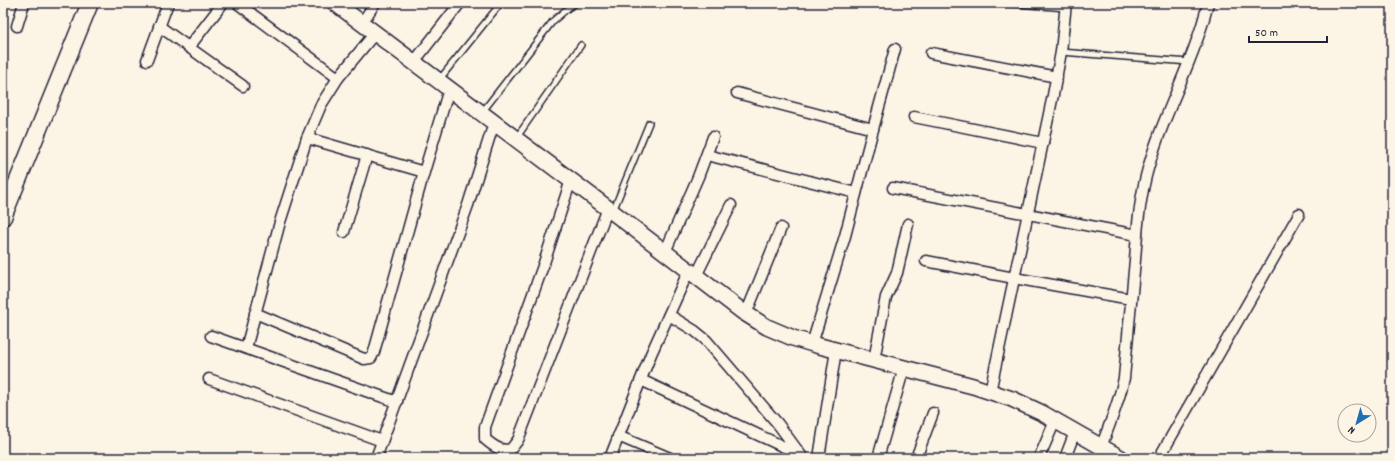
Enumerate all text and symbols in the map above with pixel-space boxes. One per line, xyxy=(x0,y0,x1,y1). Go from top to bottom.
scale bar xyxy=(1249,18,1327,44)
text: 50 m xyxy=(1255,25,1278,42)
north arrow xyxy=(1337,403,1377,443)
text: N xyxy=(1345,421,1359,437)

